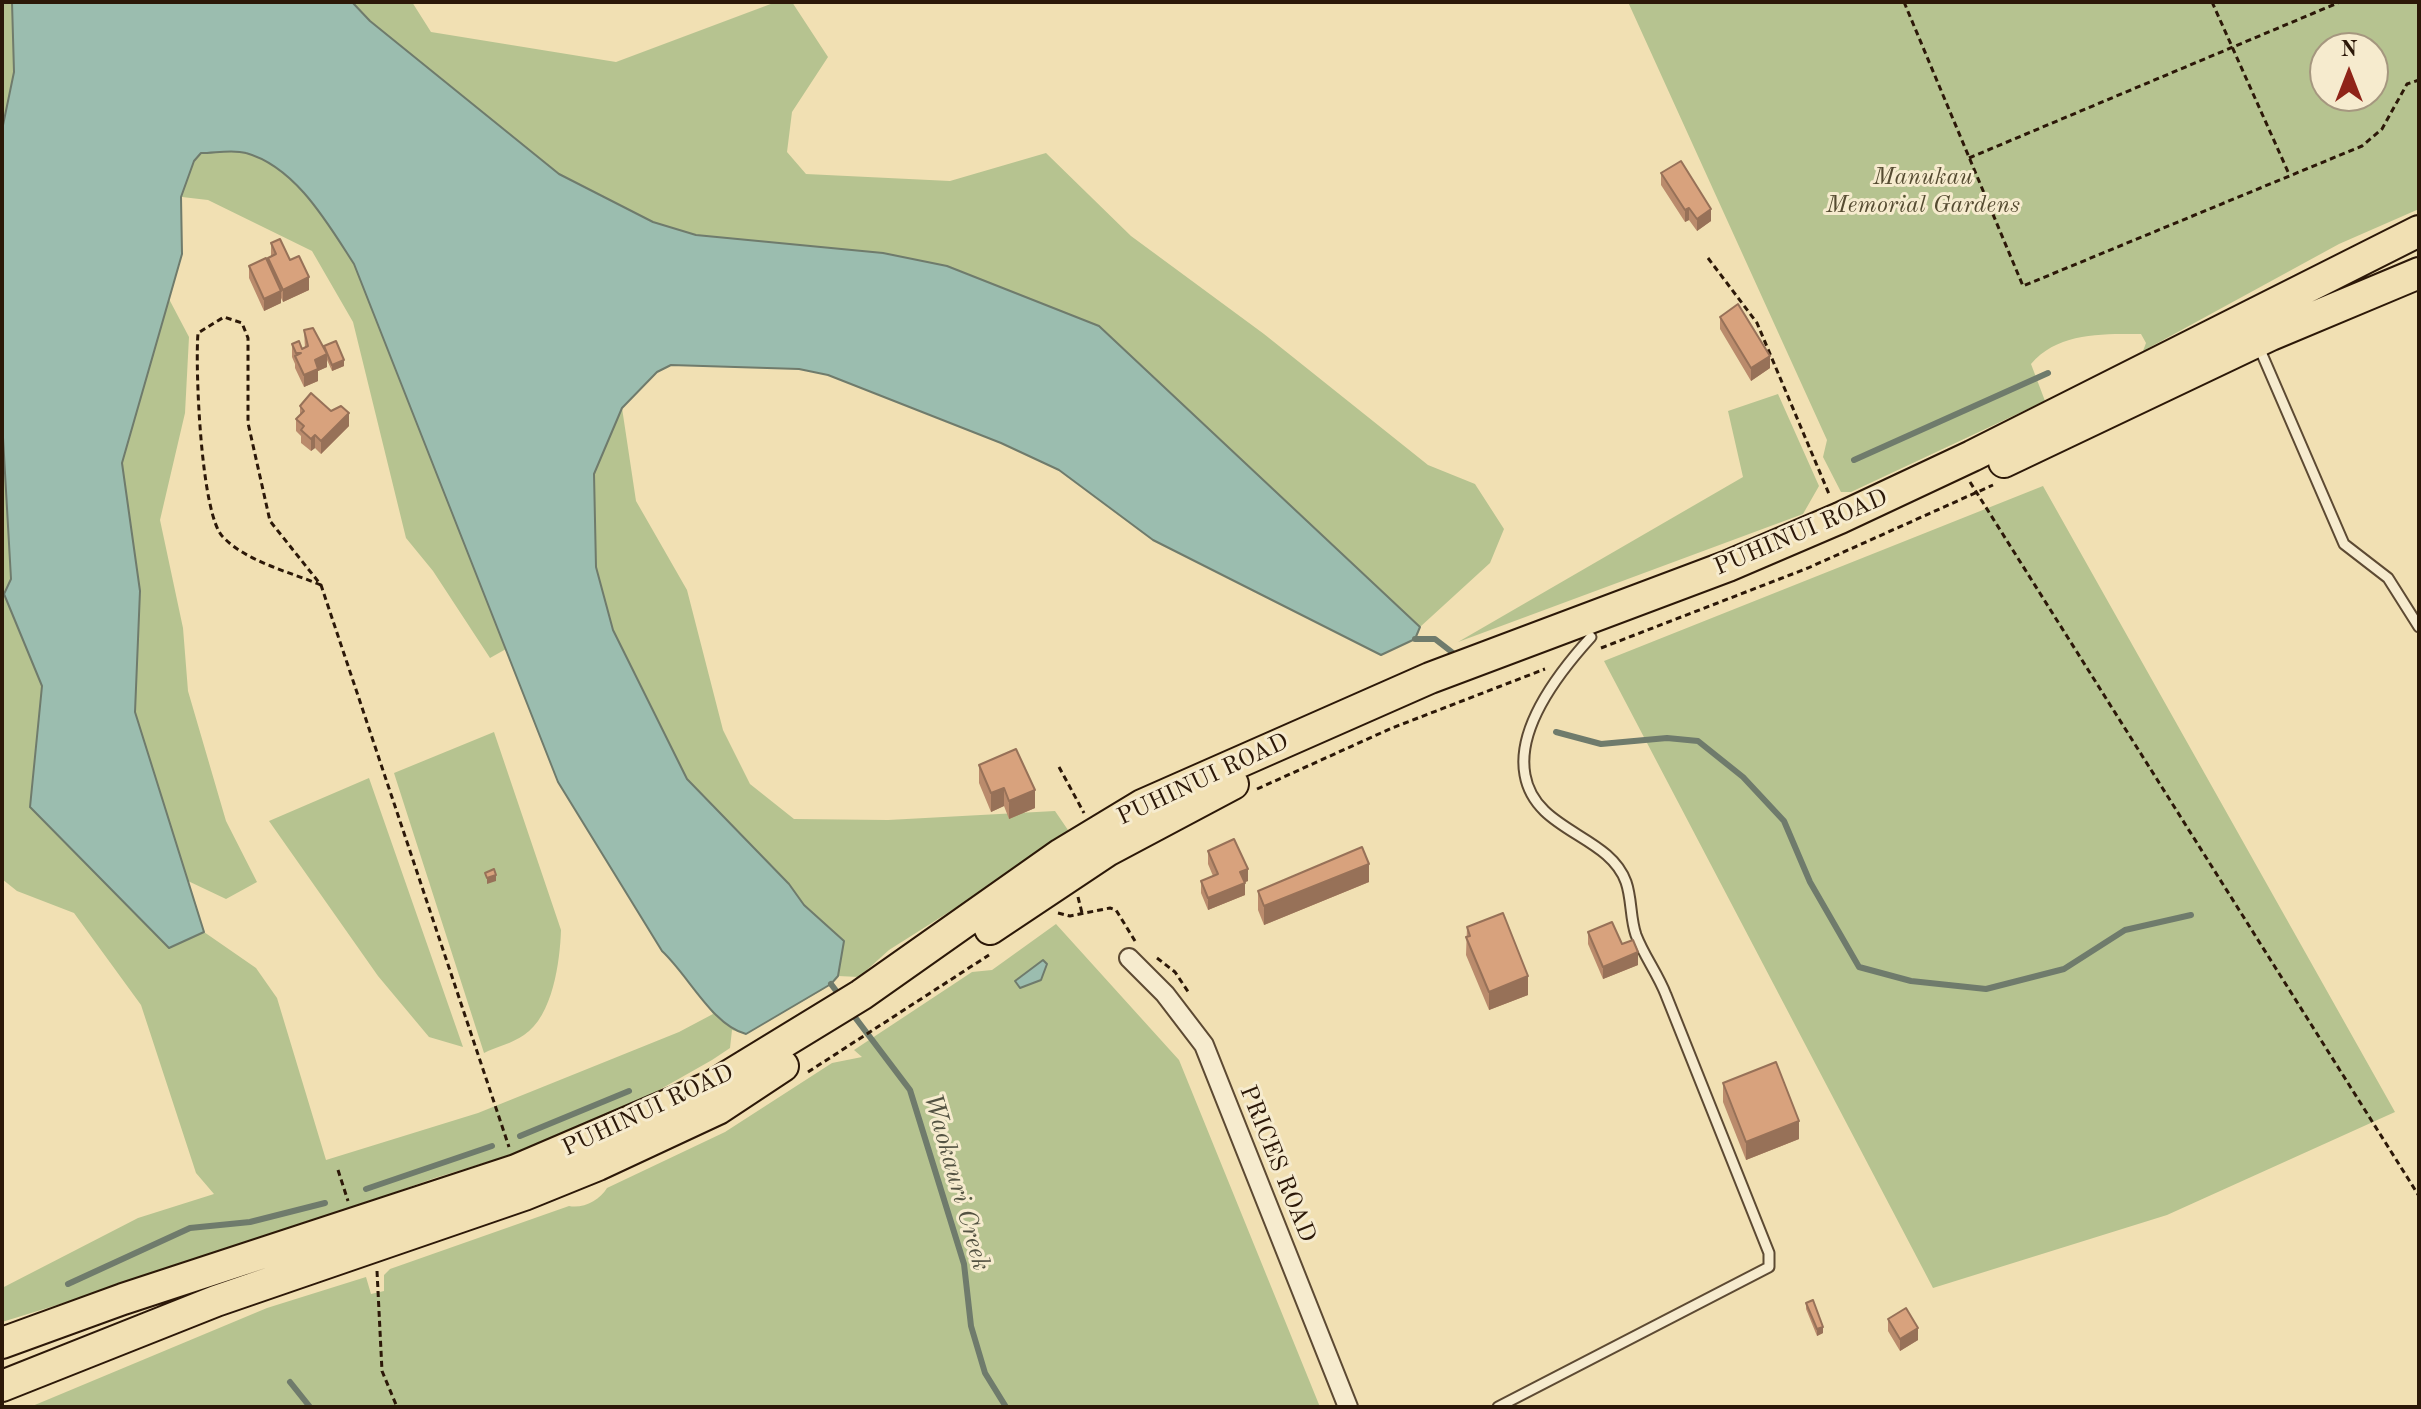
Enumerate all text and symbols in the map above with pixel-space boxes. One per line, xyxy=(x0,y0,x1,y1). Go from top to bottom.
north arrow xyxy=(2309,32,2389,112)
text: N xyxy=(2341,39,2357,61)
park label: Manukau Memorial Gardens xyxy=(1826,164,2020,220)
street label: PUHINUI ROAD xyxy=(1710,483,1892,583)
street label: PUHINUI ROAD xyxy=(1113,728,1293,832)
street label: PUHINUI ROAD xyxy=(558,1059,738,1163)
street label: PRICES ROAD xyxy=(1232,1081,1322,1247)
water label: Waokauri Creek xyxy=(916,1090,996,1274)

